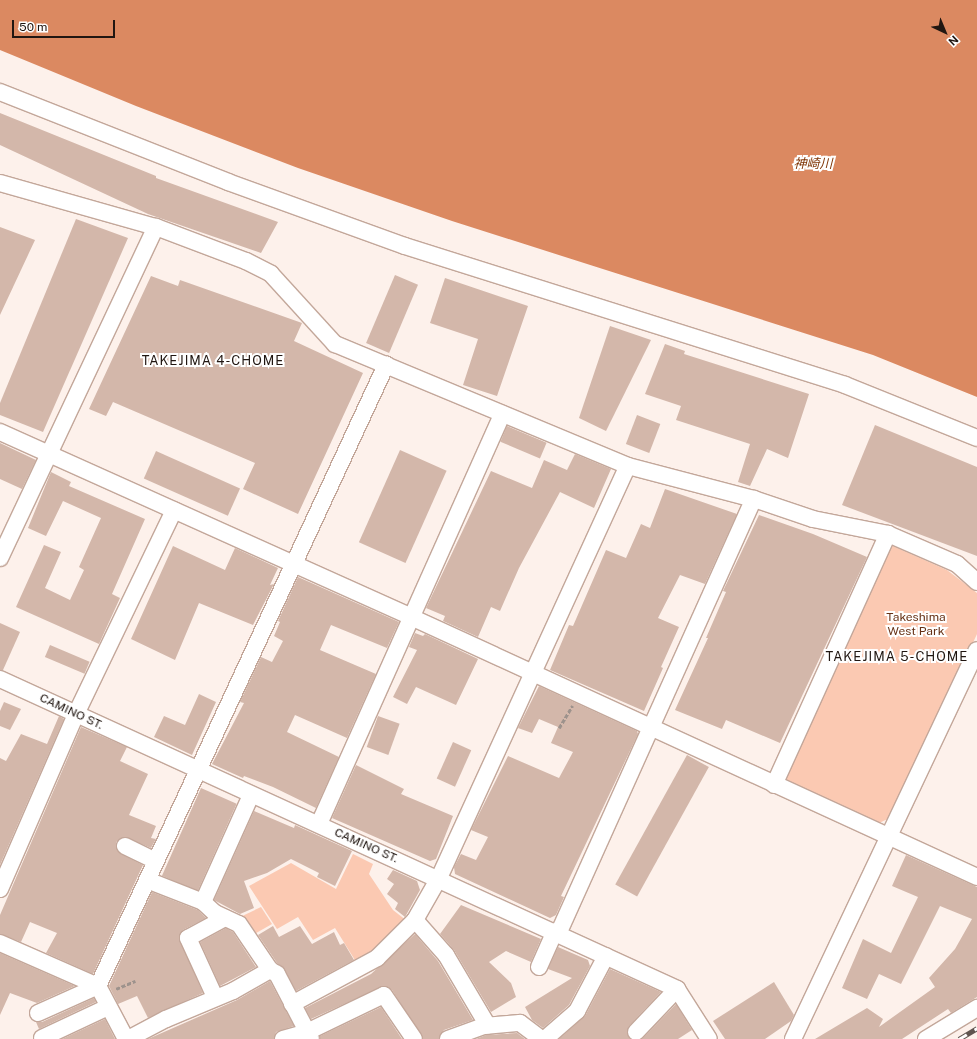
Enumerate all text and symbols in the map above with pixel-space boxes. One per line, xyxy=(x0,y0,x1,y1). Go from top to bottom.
scale bar xyxy=(14,12,117,38)
north arrow xyxy=(925,12,965,52)
text: 50 m xyxy=(19,20,47,34)
text: N xyxy=(946,33,961,48)
water label: 神崎川 xyxy=(794,156,832,172)
district label: TAKEJIMA 4-CHOME xyxy=(142,353,284,369)
park label: Takeshima West Park xyxy=(886,611,946,639)
district label: TAKEJIMA 5-CHOME xyxy=(826,649,968,665)
street label: CAMINO ST. xyxy=(37,691,105,733)
street label: CAMINO ST. xyxy=(332,826,400,866)

